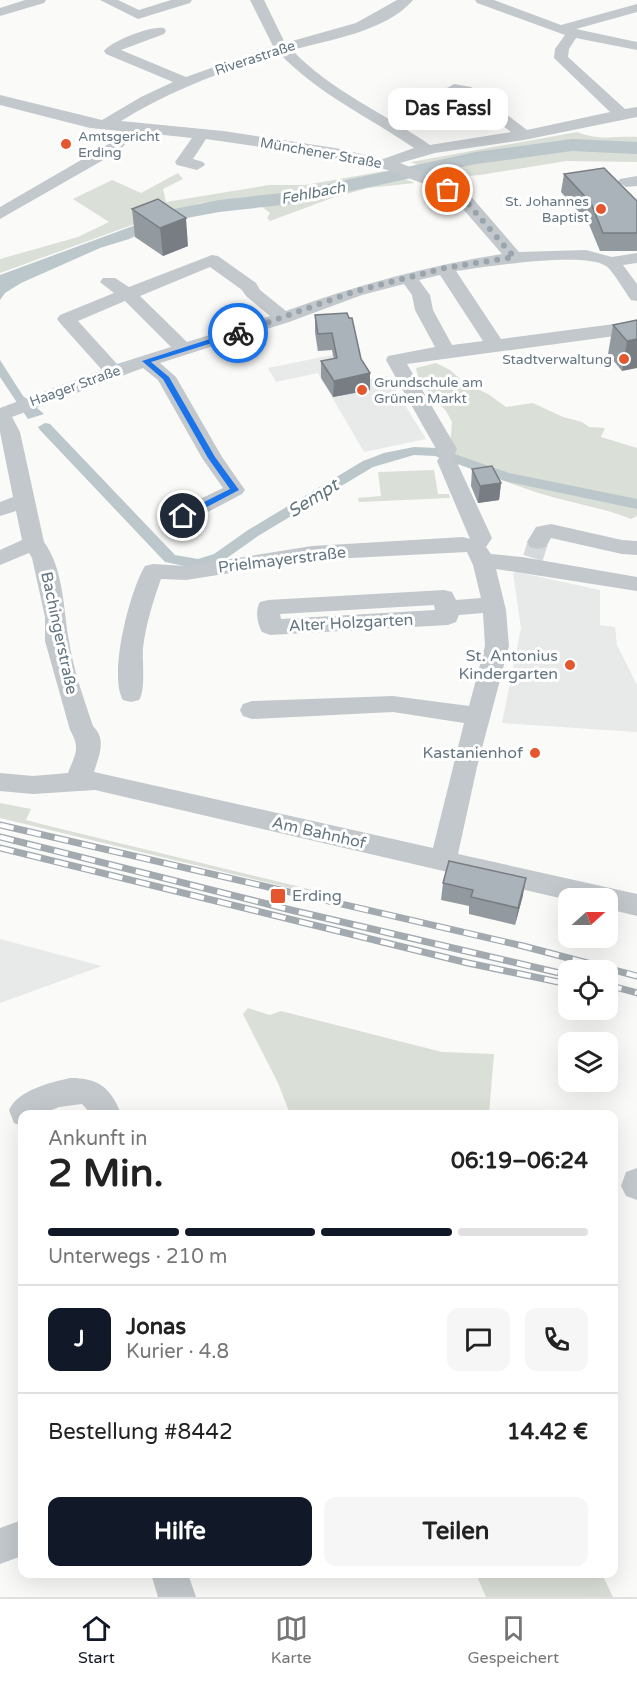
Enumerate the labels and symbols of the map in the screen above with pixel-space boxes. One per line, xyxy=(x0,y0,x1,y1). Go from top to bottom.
street label: Riverastraße xyxy=(213,37,297,79)
callout: Das Fassl xyxy=(388,88,508,130)
place label: Amtsgericht Erding xyxy=(78,128,161,161)
street label: Münchener Straße xyxy=(259,134,383,172)
marker: Amtsgericht Erding xyxy=(59,137,73,151)
pin xyxy=(422,164,473,215)
water label: Fehlbach xyxy=(279,178,347,208)
place label: St. Johannes Baptist xyxy=(505,193,590,226)
marker: St. Johannes Baptist xyxy=(594,202,608,216)
courier xyxy=(208,303,268,363)
place label: Stadtverwaltung xyxy=(502,351,612,368)
marker: Stadtverwaltung xyxy=(617,352,631,366)
street label: Haager Straße xyxy=(27,362,123,410)
place label: Grundschule am Grünen Markt xyxy=(374,374,483,407)
marker: Grundschule am Grünen Markt xyxy=(355,383,369,397)
water label: Sempt xyxy=(283,473,344,522)
pin xyxy=(157,490,208,541)
street label: Prielmayerstraße xyxy=(217,542,347,578)
street label: Bachingerstraße xyxy=(36,570,82,696)
street label: Alter Holzgarten xyxy=(288,610,414,636)
place label: St. Antonius Kindergarten xyxy=(458,646,558,684)
marker: St. Antonius Kindergarten xyxy=(563,658,577,672)
place label: Kastanienhof xyxy=(423,743,524,763)
marker: Kastanienhof xyxy=(528,746,542,760)
street label: Am Bahnhof xyxy=(270,812,369,854)
place label: Erding xyxy=(292,886,342,906)
marker: Erding xyxy=(269,887,287,905)
north arrow xyxy=(558,888,618,948)

